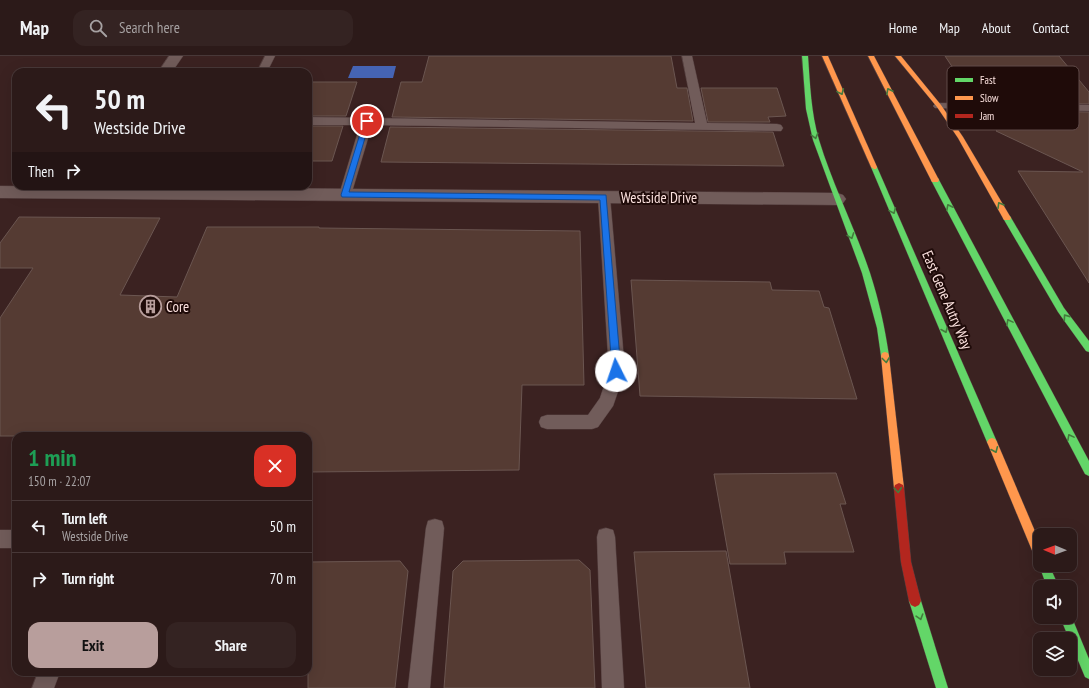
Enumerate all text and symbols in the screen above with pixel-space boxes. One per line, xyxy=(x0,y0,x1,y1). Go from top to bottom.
search box xyxy=(73,10,353,46)
text: Map xyxy=(20,16,49,40)
icon: search xyxy=(87,17,109,39)
text: Search here xyxy=(119,18,180,37)
text: Home xyxy=(889,19,917,37)
text: Map xyxy=(939,19,960,37)
text: About xyxy=(982,19,1011,37)
text: Contact xyxy=(1033,19,1069,37)
legend xyxy=(947,66,1079,130)
text: Fast xyxy=(980,73,996,87)
text: 50 m xyxy=(94,80,145,117)
icon: left xyxy=(28,84,80,136)
one-way arrow xyxy=(836,87,844,95)
one-way arrow xyxy=(887,88,894,96)
text: Slow xyxy=(980,91,999,105)
pin xyxy=(350,104,384,138)
text: Jam xyxy=(979,109,994,123)
icon: arrive xyxy=(356,110,378,132)
text: Westside Drive xyxy=(94,116,186,139)
one-way arrow xyxy=(810,132,819,139)
icon: right xyxy=(62,160,84,182)
text: Then xyxy=(28,162,54,181)
street label: Westside Drive xyxy=(621,188,697,207)
one-way arrow xyxy=(997,202,1004,209)
one-way arrow xyxy=(946,203,954,211)
one-way arrow xyxy=(888,206,896,214)
one-way arrow xyxy=(846,232,854,239)
street label: East Gene Autry Way xyxy=(918,248,977,352)
building icon: Core xyxy=(138,294,164,320)
place label: Core xyxy=(166,297,189,316)
one-way arrow xyxy=(1063,314,1071,321)
one-way arrow xyxy=(1007,319,1014,326)
one-way arrow xyxy=(940,326,948,333)
position arrow xyxy=(595,350,637,392)
one-way arrow xyxy=(882,357,891,363)
one-way arrow xyxy=(1068,434,1075,441)
text: 1 min xyxy=(28,442,76,473)
button: close xyxy=(254,445,296,487)
one-way arrow xyxy=(991,446,999,453)
text: 150 m · 22:07 xyxy=(28,473,91,490)
one-way arrow xyxy=(893,487,902,493)
text: Turn left xyxy=(62,509,107,528)
icon: left xyxy=(28,516,50,538)
text: 50 m xyxy=(270,517,296,536)
text: Westside Drive xyxy=(62,528,128,545)
north arrow xyxy=(1033,528,1077,572)
map controls xyxy=(1033,528,1077,676)
icon: right xyxy=(28,568,50,590)
text: Turn right xyxy=(62,569,114,588)
text: 70 m xyxy=(270,569,296,588)
button: sound xyxy=(1033,580,1077,624)
one-way arrow xyxy=(915,614,924,621)
button: Exit xyxy=(28,622,158,668)
button: Share xyxy=(166,622,296,668)
button: layers xyxy=(1033,632,1077,676)

